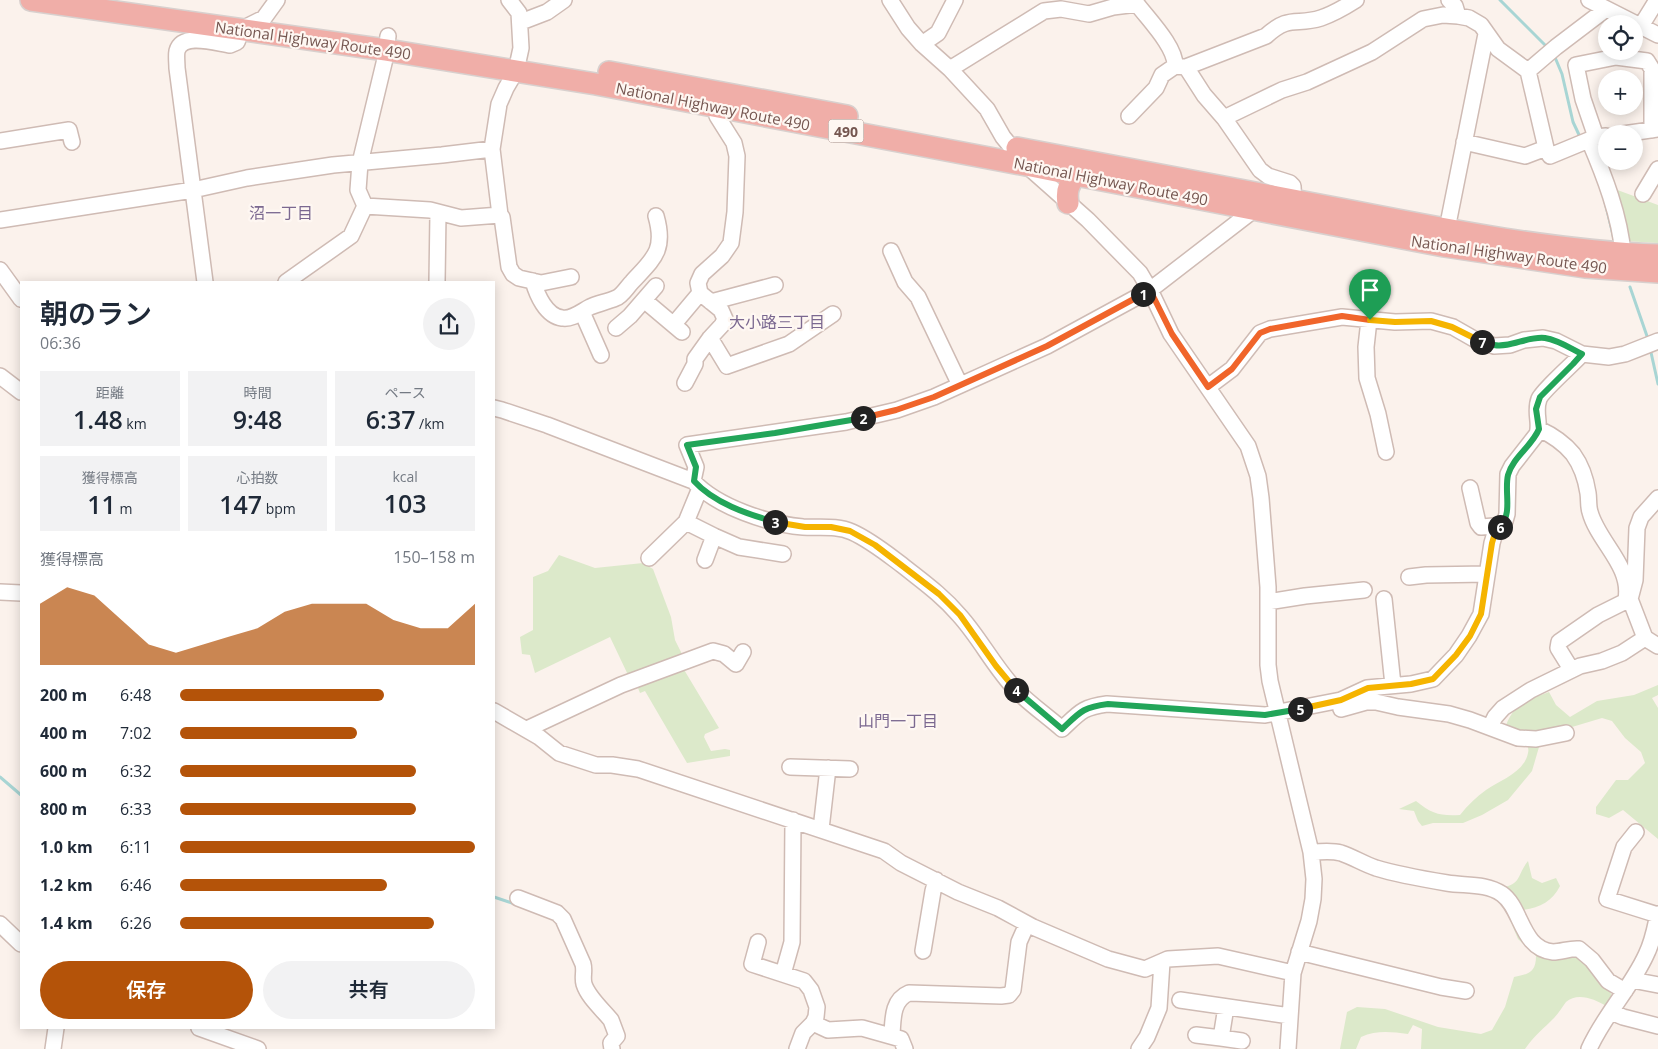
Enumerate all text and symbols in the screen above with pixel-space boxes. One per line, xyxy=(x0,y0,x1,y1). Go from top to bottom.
map controls xyxy=(1598,15,1643,170)
button: locate xyxy=(1598,15,1643,60)
street label: National Highway Route 490 xyxy=(214,16,412,64)
button: + xyxy=(1598,70,1643,115)
street label: National Highway Route 490 xyxy=(614,77,812,135)
road number: 490 xyxy=(828,120,864,142)
button: − xyxy=(1598,125,1643,170)
street label: National Highway Route 490 xyxy=(1012,152,1210,210)
district label: 沼一丁目 xyxy=(249,202,313,224)
street label: National Highway Route 490 xyxy=(1410,230,1608,278)
pin xyxy=(1349,269,1391,320)
icon: arrive xyxy=(1356,276,1384,304)
pin: 1 xyxy=(1130,282,1156,306)
text: 1 xyxy=(1139,285,1148,304)
text: 朝のラン xyxy=(40,294,152,332)
button: share xyxy=(423,298,475,350)
district label: 大小路三丁目 xyxy=(729,311,825,333)
pin: 7 xyxy=(1470,330,1494,354)
text: 06:36 xyxy=(40,332,81,354)
text: 7 xyxy=(1478,333,1487,352)
text: 距離 xyxy=(96,383,124,402)
text: 時間 xyxy=(243,383,271,402)
text: ペース xyxy=(385,383,426,402)
text: 1.48 xyxy=(73,402,123,436)
text: 9:48 xyxy=(233,402,282,436)
text: 6:37 xyxy=(366,402,415,436)
pin: 2 xyxy=(850,406,876,430)
text: 2 xyxy=(859,409,868,428)
text: km xyxy=(123,414,147,433)
text: /km xyxy=(415,414,445,433)
text: kcal xyxy=(392,467,418,486)
text: 獲得標高 xyxy=(82,468,138,487)
text: 心拍数 xyxy=(236,468,278,487)
text: 103 xyxy=(384,486,427,520)
text: 11 xyxy=(87,487,116,521)
text: 147 xyxy=(219,487,262,521)
text: m xyxy=(116,499,132,518)
text: bpm xyxy=(262,499,296,518)
pin: 3 xyxy=(762,510,788,534)
text: 3 xyxy=(771,513,780,532)
pin: 6 xyxy=(1488,514,1512,540)
text: 6 xyxy=(1496,518,1505,537)
text: 150–158 m xyxy=(393,546,475,568)
text: 獲得標高 xyxy=(40,548,104,570)
pin: 4 xyxy=(1004,678,1028,702)
text: 4 xyxy=(1012,681,1021,700)
text: 200 m xyxy=(40,684,87,706)
text: 6:48 xyxy=(120,684,152,706)
pin: 5 xyxy=(1288,696,1312,722)
text: 5 xyxy=(1296,700,1305,719)
district label: 山門一丁目 xyxy=(858,710,938,732)
text: 400 m xyxy=(40,722,87,744)
text: 7:02 xyxy=(120,722,152,744)
text: 600 m xyxy=(40,760,87,782)
text: 6:32 xyxy=(120,760,152,782)
text: 800 m xyxy=(40,798,87,820)
text: 6:33 xyxy=(120,798,152,820)
text: 1.0 km xyxy=(40,836,93,858)
text: 6:11 xyxy=(120,836,152,858)
text: 1.2 km xyxy=(40,874,93,896)
text: 6:46 xyxy=(120,874,152,896)
text: 1.4 km xyxy=(40,912,93,934)
text: 6:26 xyxy=(120,912,152,934)
button: 保存 xyxy=(40,961,253,1019)
button: 共有 xyxy=(263,961,475,1019)

